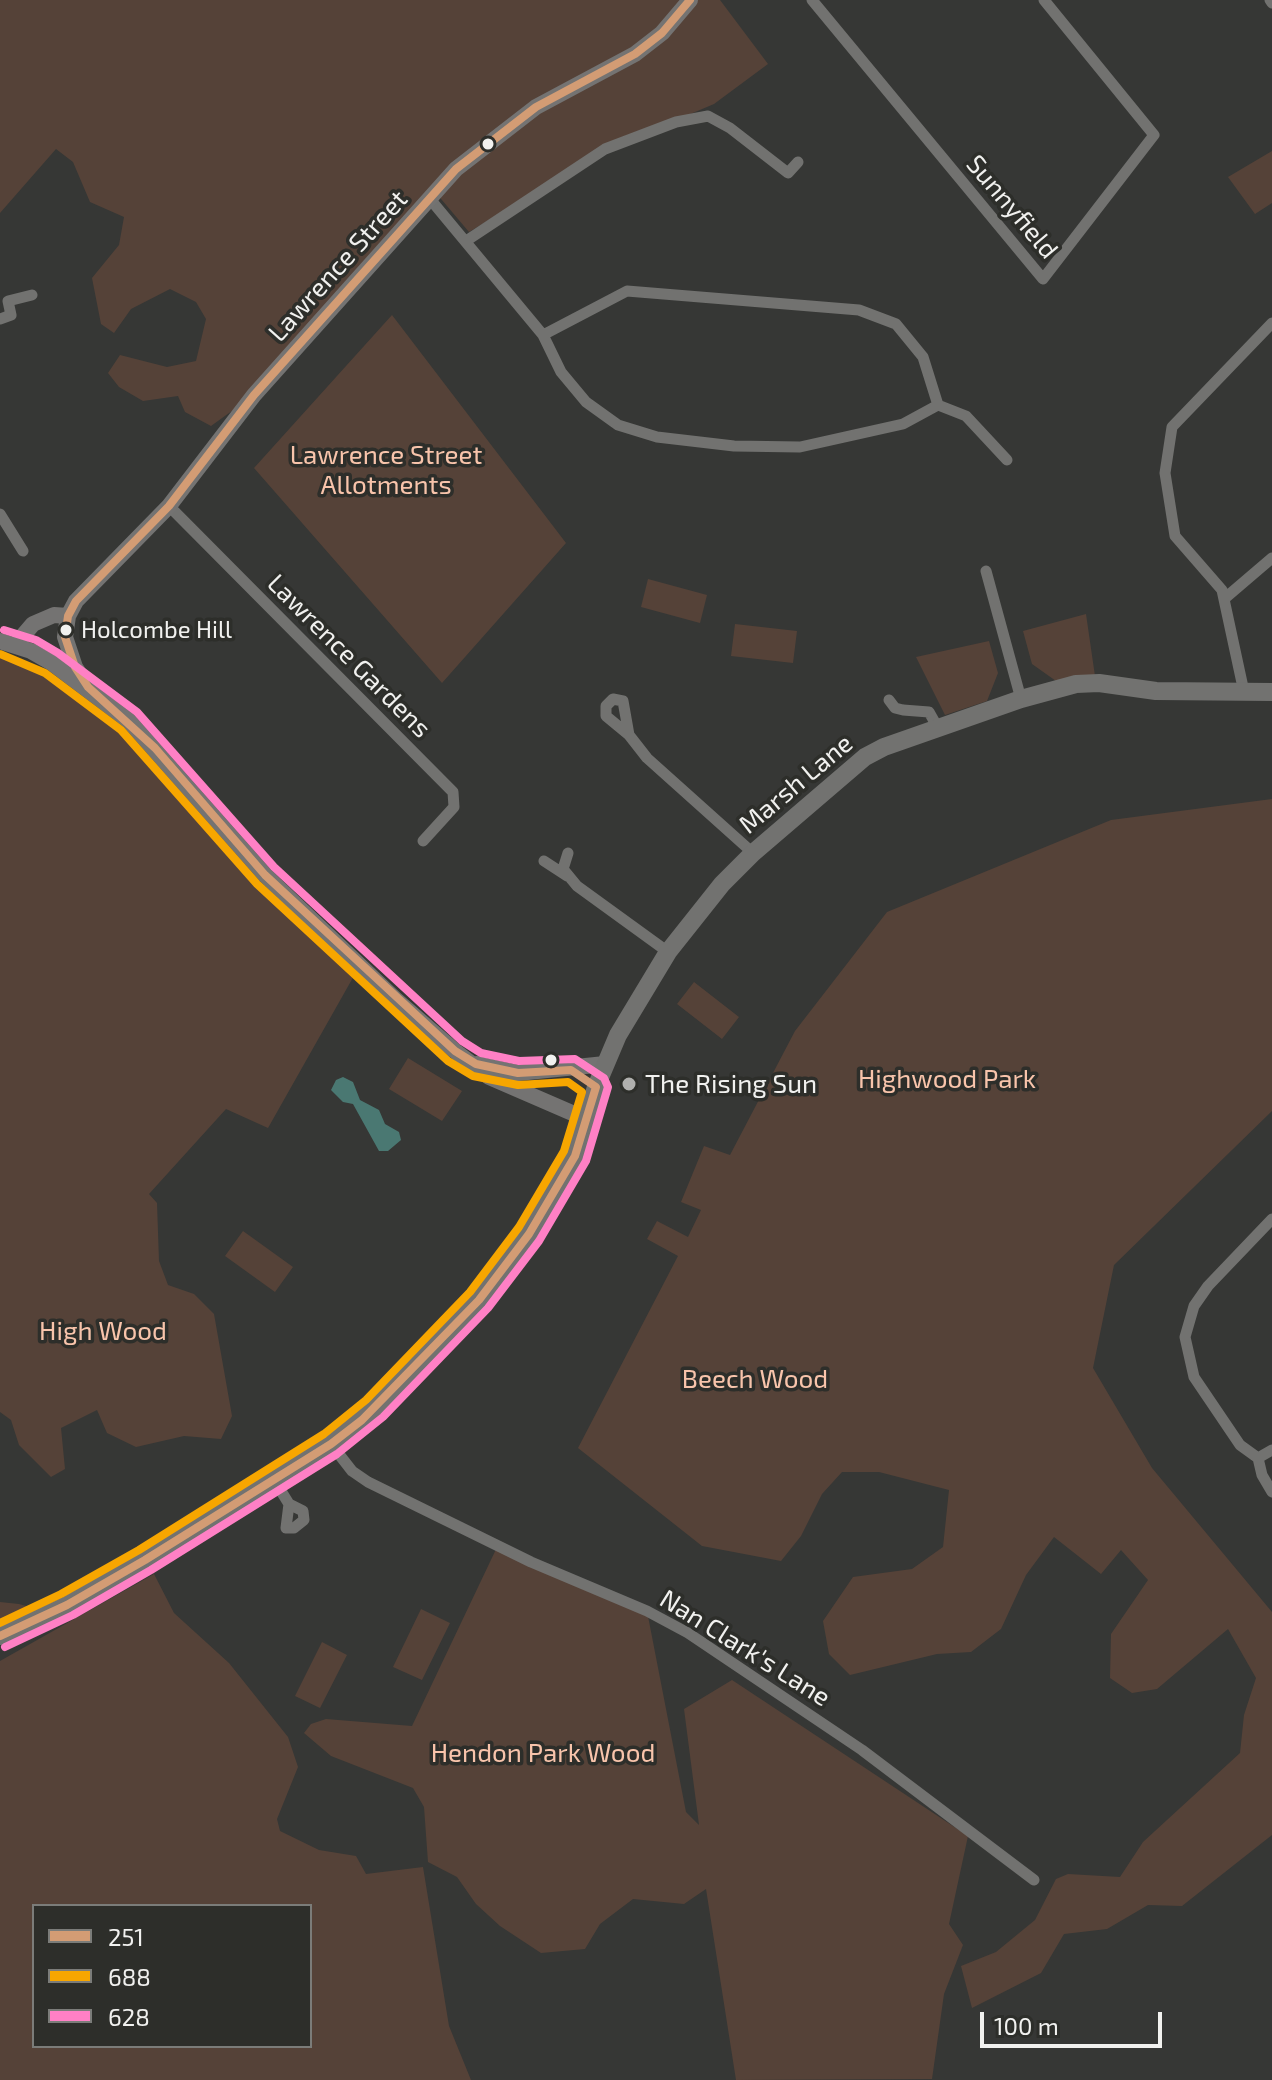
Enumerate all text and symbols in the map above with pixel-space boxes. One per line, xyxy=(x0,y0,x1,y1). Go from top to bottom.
unlabelled marker xyxy=(480,136,496,152)
street label: Sunnyfield xyxy=(960,149,1064,265)
street label: Lawrence Street xyxy=(262,184,414,348)
park label: Lawrence Street Allotments xyxy=(290,439,482,500)
street label: Lawrence Gardens xyxy=(261,568,437,744)
place label: Holcombe Hill xyxy=(81,616,232,644)
marker: Holcombe Hill xyxy=(58,622,74,638)
street label: Marsh Lane xyxy=(733,728,859,840)
unlabelled marker xyxy=(543,1052,559,1068)
park label: Highwood Park xyxy=(858,1063,1036,1095)
place label: The Rising Sun xyxy=(645,1068,817,1100)
marker: The Rising Sun xyxy=(620,1075,638,1093)
park label: High Wood xyxy=(39,1315,167,1347)
park label: Beech Wood xyxy=(682,1363,828,1395)
street label: Nan Clark's Lane xyxy=(654,1583,836,1713)
park label: Hendon Park Wood xyxy=(431,1737,655,1769)
legend xyxy=(32,1904,312,2048)
text: 251 xyxy=(108,1922,144,1951)
text: 688 xyxy=(108,1962,151,1991)
scale bar xyxy=(984,1996,1166,2046)
text: 628 xyxy=(108,2002,150,2031)
text: 100 m xyxy=(994,2011,1059,2040)

